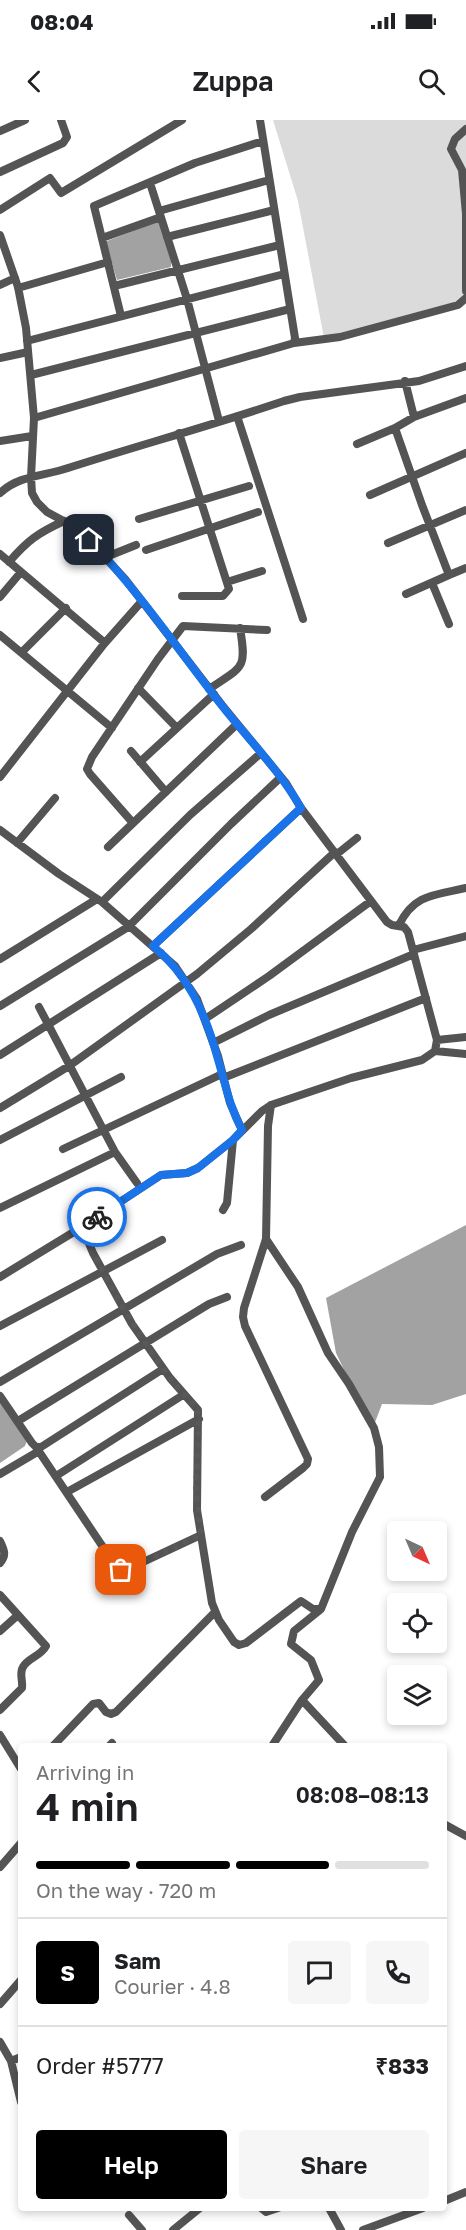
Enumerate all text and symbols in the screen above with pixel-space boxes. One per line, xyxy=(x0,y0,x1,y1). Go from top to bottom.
text: 08:04 xyxy=(30,8,93,35)
icon: back xyxy=(18,65,51,98)
text: Zuppa xyxy=(192,65,274,97)
icon: search xyxy=(415,65,448,98)
pin xyxy=(63,514,114,565)
icon: home xyxy=(72,523,105,556)
courier xyxy=(67,1187,127,1247)
icon: bike xyxy=(81,1201,114,1234)
north arrow xyxy=(387,1521,447,1581)
map controls xyxy=(387,1521,447,1725)
pin xyxy=(95,1544,146,1595)
icon: bag xyxy=(104,1553,137,1586)
button: locate xyxy=(387,1593,447,1653)
button: layers xyxy=(387,1665,447,1725)
text: Arriving in xyxy=(36,1760,134,1784)
text: 08:08–08:13 xyxy=(296,1781,429,1808)
text: 4 min xyxy=(36,1783,139,1830)
text: On the way · 720 m xyxy=(36,1878,216,1902)
button: chat xyxy=(288,1941,351,2004)
button: phone xyxy=(366,1941,429,2004)
text: Sam xyxy=(114,1947,161,1974)
text: S xyxy=(60,1959,75,1986)
text: Courier · 4.8 xyxy=(114,1974,231,1998)
text: Order #5777 xyxy=(36,2052,164,2079)
text: ₹833 xyxy=(375,2052,429,2079)
button: Help xyxy=(36,2130,227,2199)
button: Share xyxy=(239,2130,429,2199)

